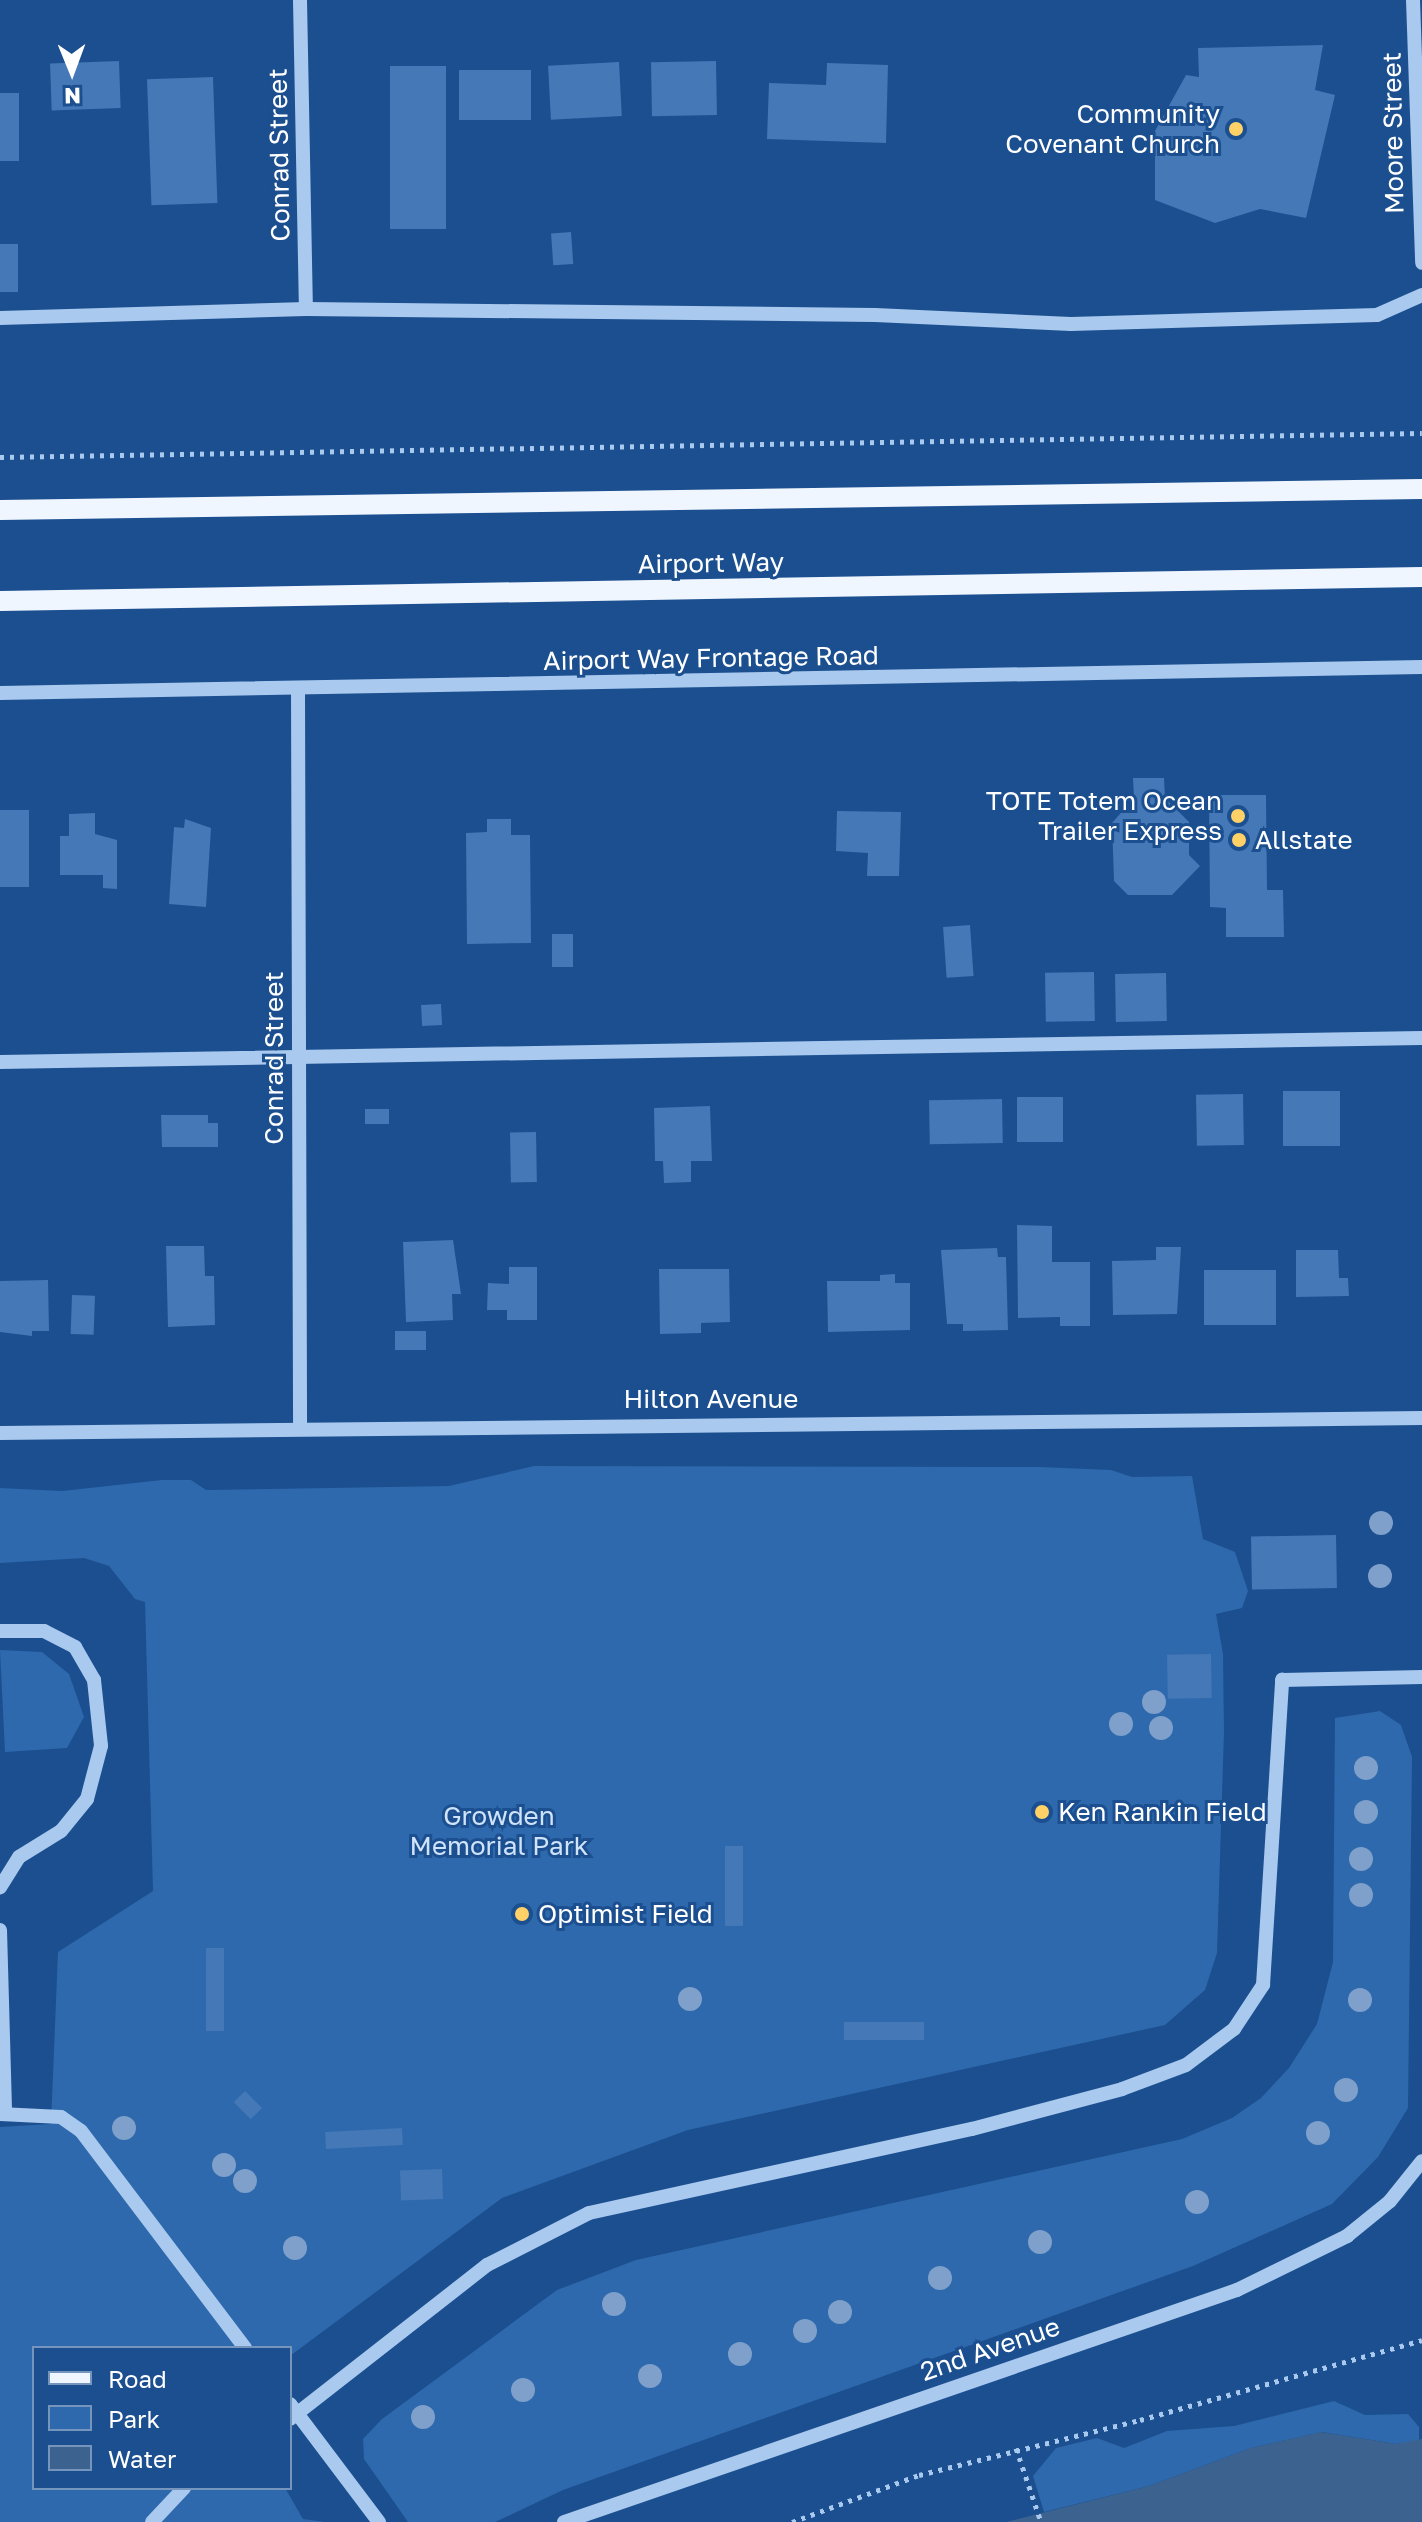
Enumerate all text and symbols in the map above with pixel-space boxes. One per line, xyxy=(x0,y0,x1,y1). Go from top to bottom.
north arrow xyxy=(32,32,112,112)
street label: Moore Street xyxy=(1376,52,1410,214)
street label: Conrad Street xyxy=(262,68,296,242)
text: N xyxy=(64,83,81,110)
place label: Community Covenant Church xyxy=(1005,98,1220,160)
marker: Community Covenant Church xyxy=(1227,120,1245,138)
street label: Airport Way xyxy=(638,546,784,580)
street label: Airport Way Frontage Road xyxy=(543,639,879,677)
place label: TOTE Totem Ocean Trailer Express xyxy=(986,785,1222,846)
marker: TOTE Totem Ocean Trailer Express xyxy=(1229,807,1247,825)
place label: Allstate xyxy=(1255,824,1353,856)
marker: Allstate xyxy=(1230,831,1248,849)
street label: Conrad Street xyxy=(258,971,290,1145)
street label: Hilton Avenue xyxy=(624,1383,798,1415)
place label: Ken Rankin Field xyxy=(1058,1796,1267,1828)
park label: Growden Memorial Park xyxy=(410,1800,588,1862)
marker: Ken Rankin Field xyxy=(1033,1803,1051,1821)
place label: Optimist Field xyxy=(538,1898,713,1930)
marker: Optimist Field xyxy=(513,1905,531,1923)
street label: 2nd Avenue xyxy=(916,2311,1064,2387)
legend xyxy=(32,2346,292,2490)
text: Road xyxy=(108,2364,167,2393)
text: Park xyxy=(108,2404,160,2433)
text: Water xyxy=(108,2444,176,2473)

